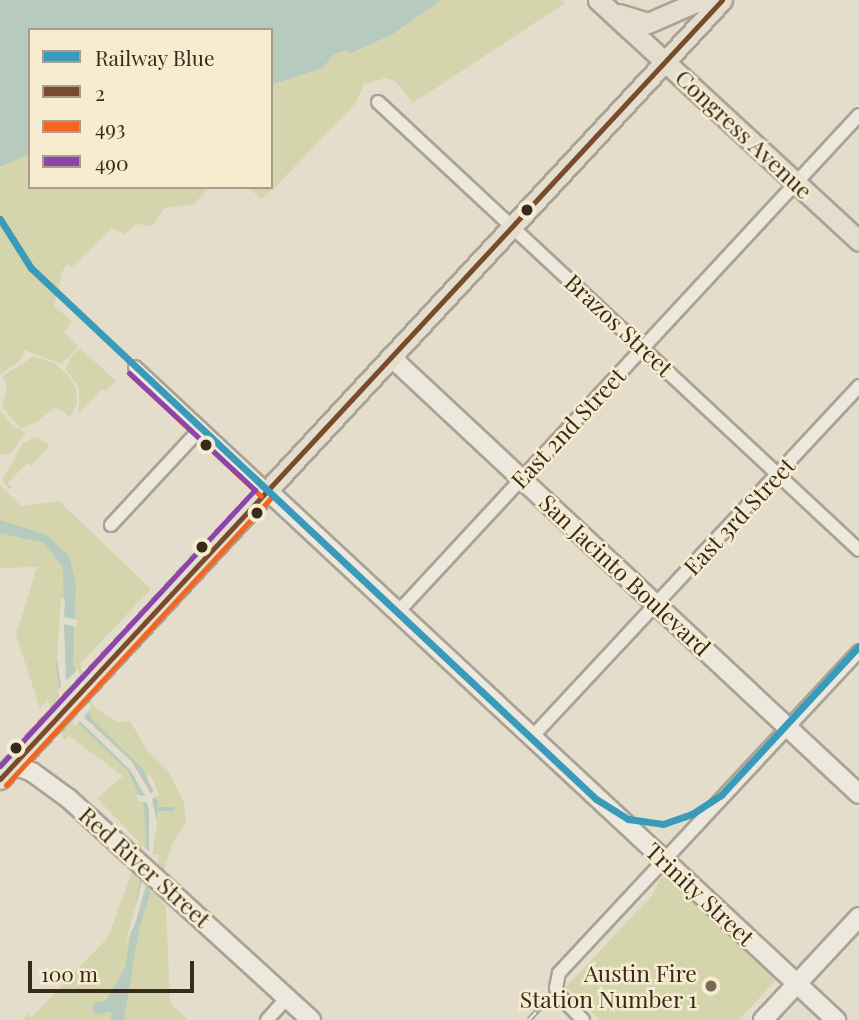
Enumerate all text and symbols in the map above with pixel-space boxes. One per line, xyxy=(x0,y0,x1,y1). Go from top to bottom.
legend xyxy=(28,28,273,189)
text: Railway Blue xyxy=(95,43,215,71)
street label: Congress Avenue xyxy=(670,63,818,205)
text: 2 xyxy=(95,78,105,106)
text: 493 xyxy=(95,113,126,141)
text: 490 xyxy=(95,148,129,176)
unlabelled marker xyxy=(520,203,534,217)
street label: Brazos Street xyxy=(559,268,679,382)
street label: East 2nd Street xyxy=(505,362,631,494)
unlabelled marker xyxy=(199,438,213,452)
street label: East 3rd Street xyxy=(678,452,800,580)
street label: San Jacinto Boulevard xyxy=(534,489,716,661)
unlabelled marker xyxy=(250,506,264,520)
unlabelled marker xyxy=(195,540,209,554)
unlabelled marker xyxy=(9,741,23,755)
street label: Red River Street xyxy=(73,801,217,933)
street label: Trinity Street xyxy=(640,837,760,951)
scale bar xyxy=(32,946,198,990)
text: 100 m xyxy=(41,959,98,987)
place label: Austin Fire Station Number 1 xyxy=(519,959,697,1013)
marker: Austin Fire Station Number 1 xyxy=(703,978,719,994)

